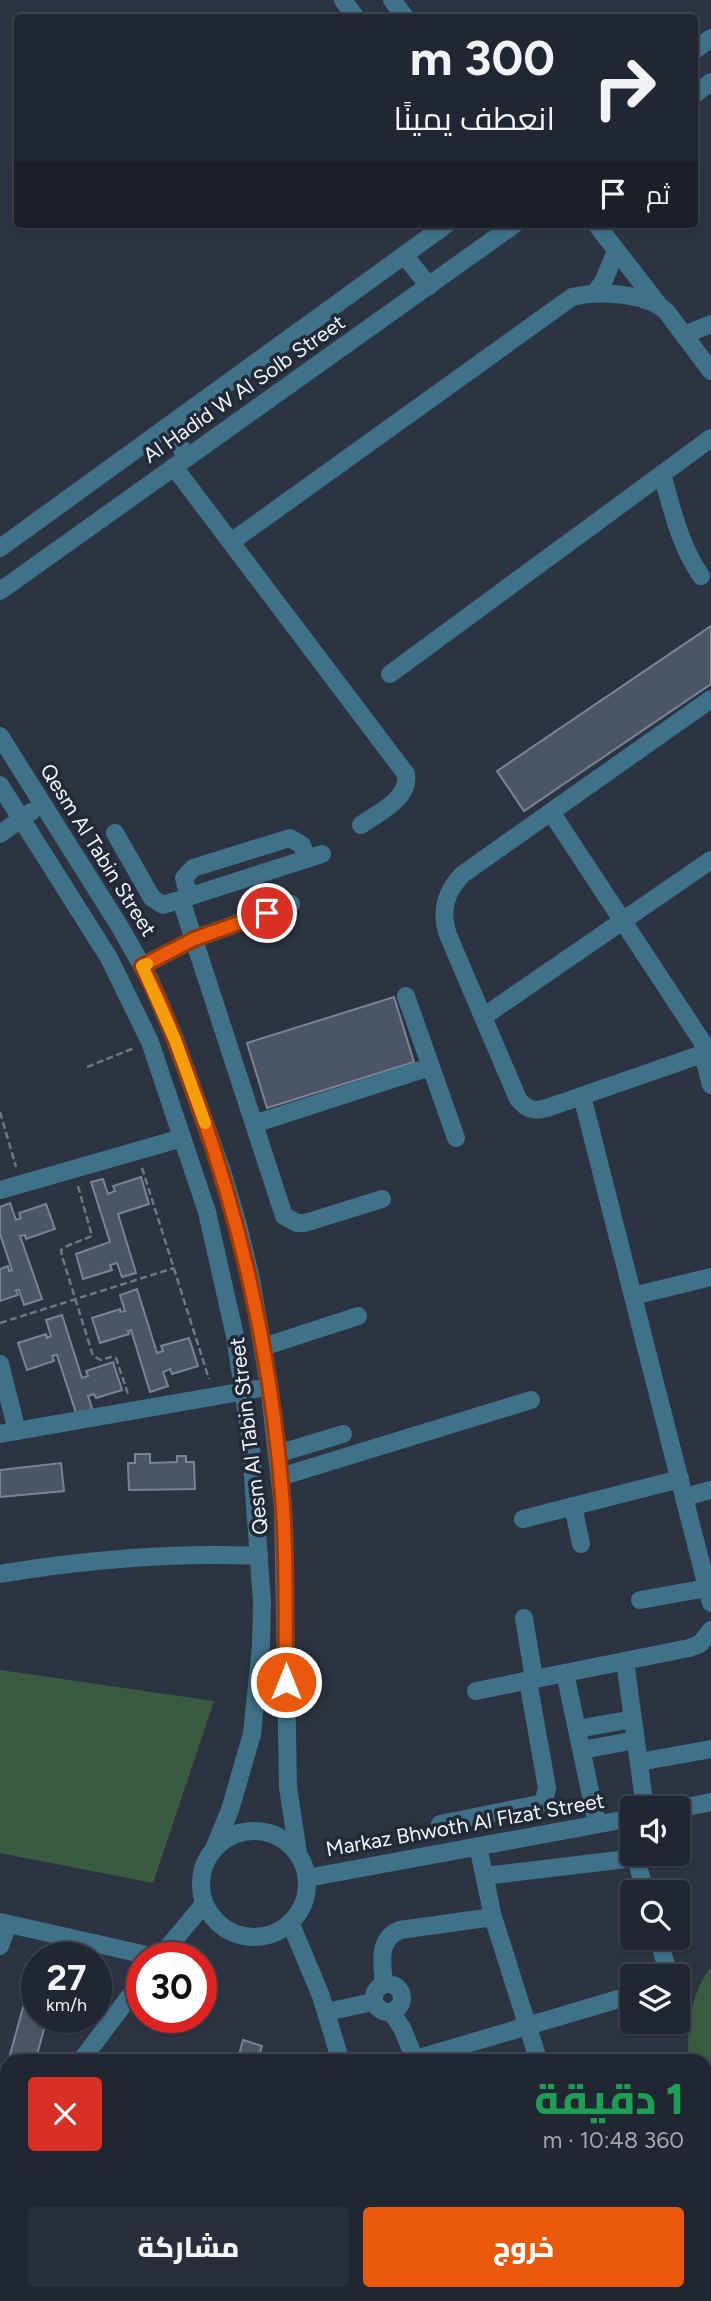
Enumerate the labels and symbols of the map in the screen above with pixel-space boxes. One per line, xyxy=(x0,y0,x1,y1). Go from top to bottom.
street label: Al Hadid W Al Solb Street xyxy=(138,309,349,468)
street label: Qesm Al Tabin Street xyxy=(35,759,162,941)
pin xyxy=(237,883,297,943)
street label: Qesm Al Tabin Street xyxy=(224,1336,273,1536)
position arrow xyxy=(249,1645,323,1719)
street label: Markaz Bhwoth Al Flzat Street xyxy=(324,1788,606,1861)
speed limit sign: 30 xyxy=(126,1942,217,2033)

